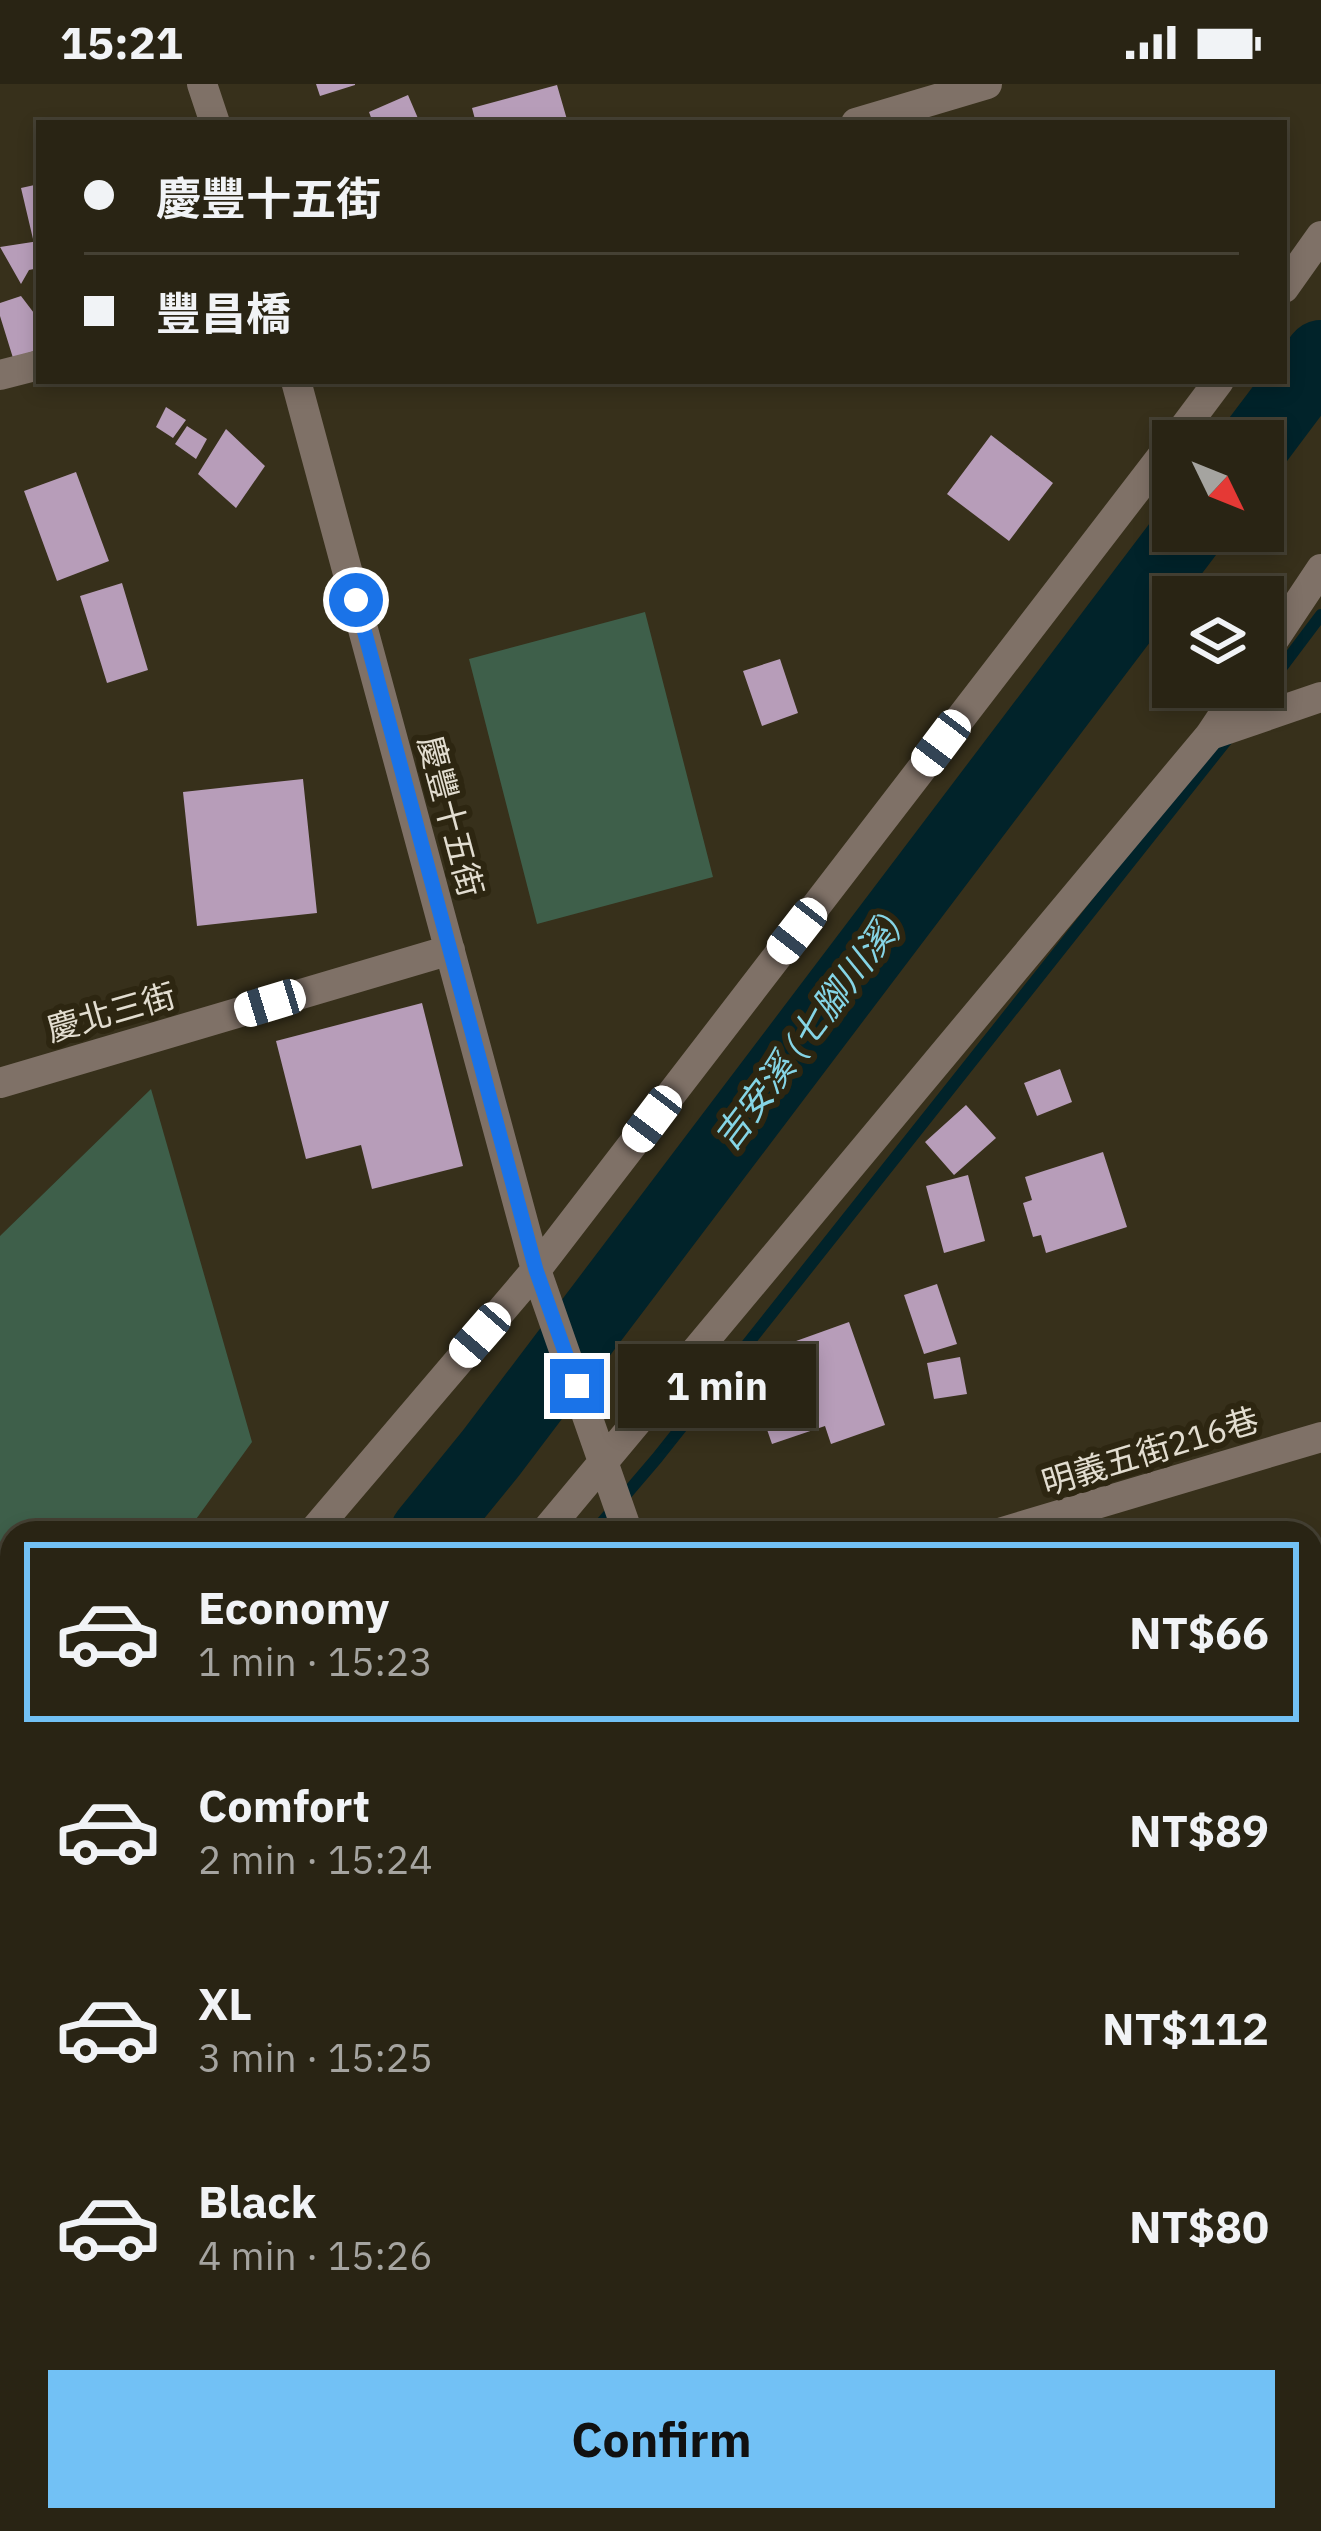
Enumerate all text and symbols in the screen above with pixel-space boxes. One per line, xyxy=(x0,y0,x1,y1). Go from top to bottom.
text: 15:21 xyxy=(60,13,183,71)
text: 慶豐十五街 xyxy=(156,169,381,227)
text: 豐昌橋 xyxy=(156,284,291,342)
north arrow xyxy=(1152,420,1284,552)
map controls xyxy=(1152,420,1284,708)
route start xyxy=(329,573,383,627)
button: layers xyxy=(1152,576,1284,708)
car xyxy=(905,703,977,783)
street label: 慶豐十五街 xyxy=(409,731,494,901)
car xyxy=(761,892,833,970)
water label: 吉安溪 (七腳川溪) xyxy=(702,904,911,1159)
street label: 慶北三街 xyxy=(41,973,180,1050)
car xyxy=(230,975,310,1031)
car xyxy=(616,1079,688,1159)
car xyxy=(443,1296,517,1374)
callout: 1 min xyxy=(619,1344,817,1428)
route end xyxy=(550,1359,604,1413)
text: 1 min xyxy=(666,1360,768,1411)
street label: 明義五街216巷 xyxy=(1036,1397,1263,1504)
icon: car xyxy=(54,1578,162,1686)
text: Economy xyxy=(198,1578,389,1636)
text: NT$66 xyxy=(1129,1603,1269,1661)
text: 1 min · 15:23 xyxy=(198,1636,433,1687)
icon: car xyxy=(54,1776,162,1884)
text: Comfort xyxy=(198,1776,370,1834)
text: NT$89 xyxy=(1129,1801,1269,1859)
text: 2 min · 15:24 xyxy=(198,1834,433,1885)
icon: car xyxy=(54,1974,162,2082)
text: XL xyxy=(198,1974,252,2032)
text: NT$112 xyxy=(1102,1999,1269,2057)
text: 3 min · 15:25 xyxy=(198,2032,433,2083)
icon: car xyxy=(54,2172,162,2280)
text: Black xyxy=(198,2172,317,2230)
text: NT$80 xyxy=(1129,2197,1269,2255)
text: 4 min · 15:26 xyxy=(198,2230,433,2281)
button: Confirm xyxy=(48,2370,1275,2508)

